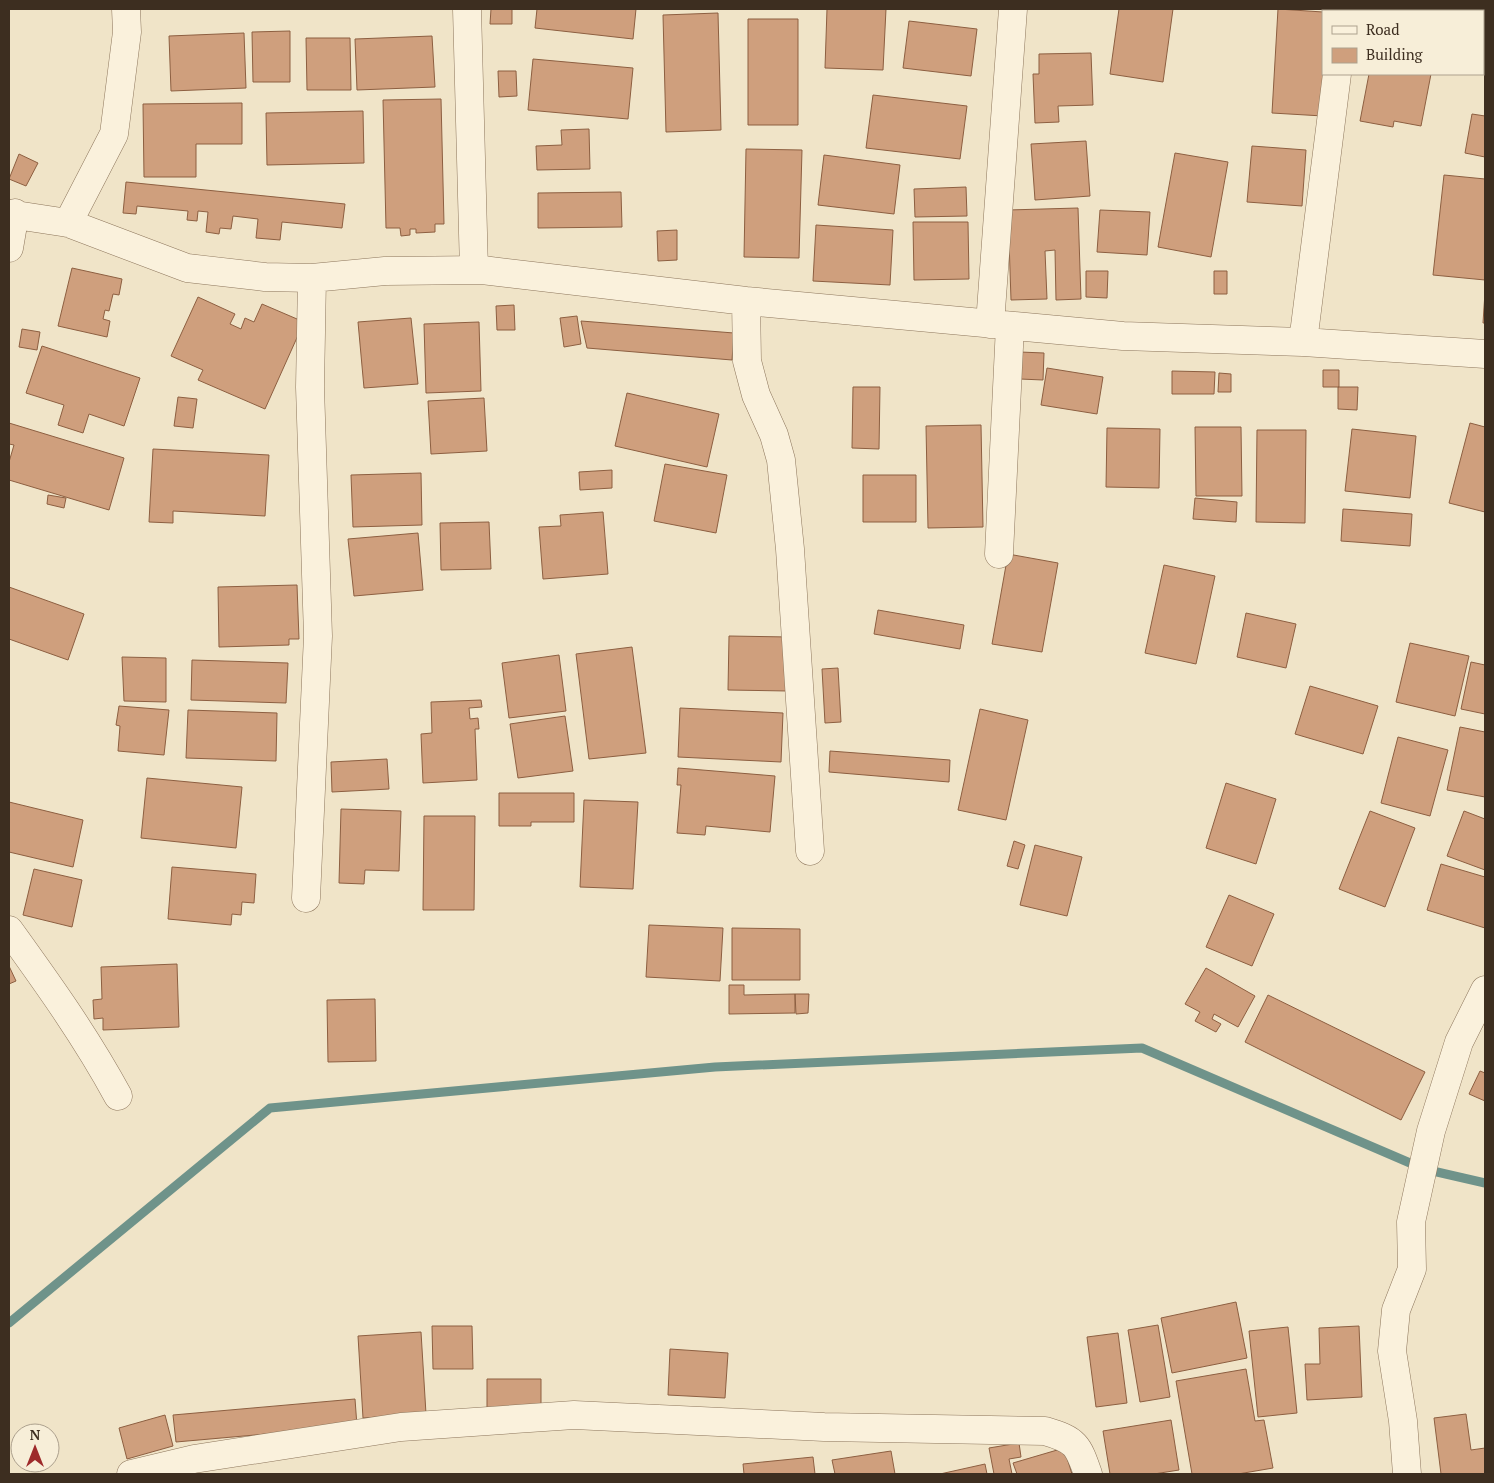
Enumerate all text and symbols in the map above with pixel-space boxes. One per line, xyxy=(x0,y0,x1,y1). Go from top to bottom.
legend xyxy=(1322,10,1484,75)
text: Road xyxy=(1366,19,1399,39)
text: Building xyxy=(1366,44,1424,64)
north arrow xyxy=(10,1423,60,1473)
text: N xyxy=(30,1425,41,1444)

